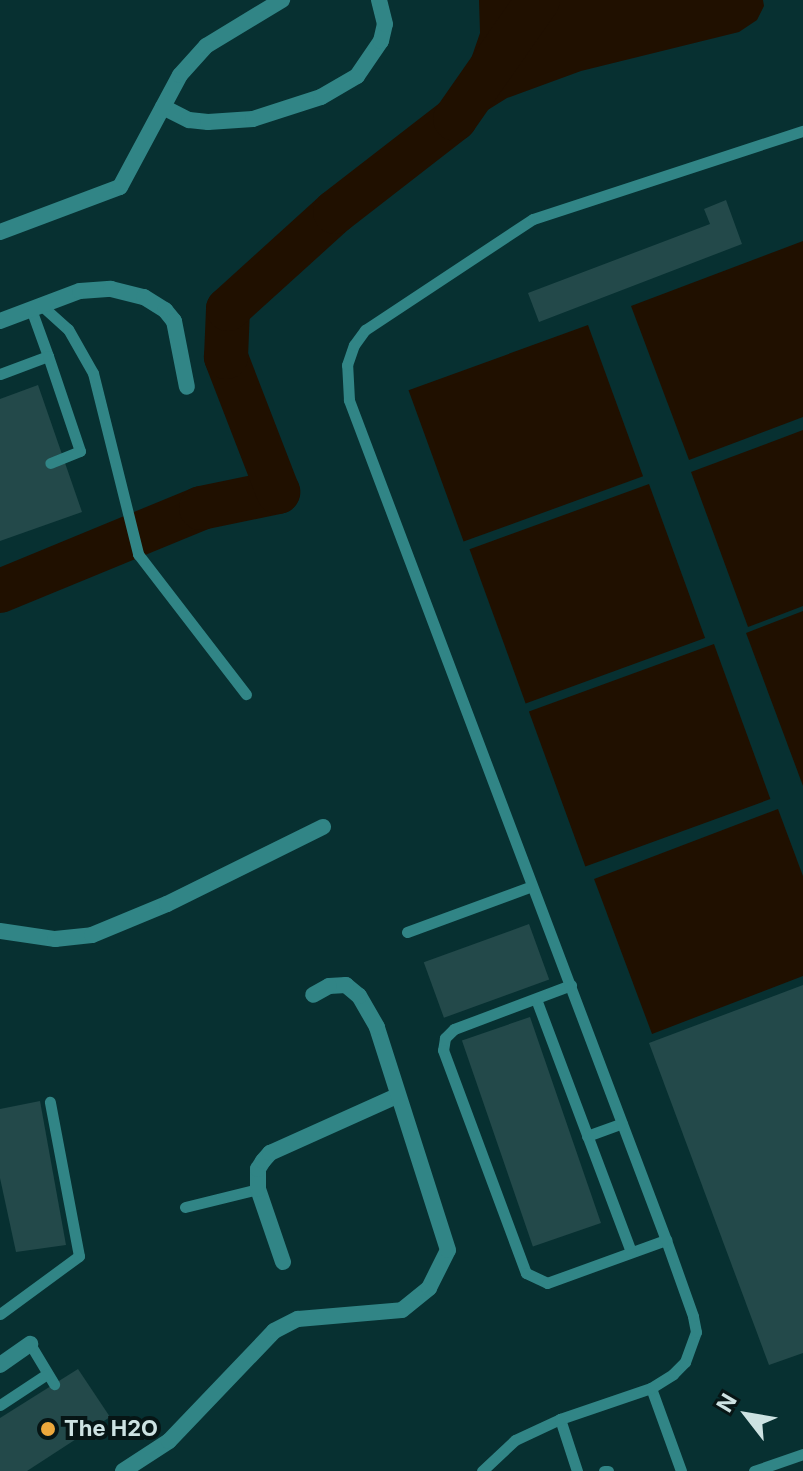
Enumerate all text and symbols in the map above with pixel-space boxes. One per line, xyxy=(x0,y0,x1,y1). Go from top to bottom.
north arrow xyxy=(707,1375,787,1455)
text: N xyxy=(711,1389,742,1417)
place label: The H2O xyxy=(64,1416,158,1442)
marker: The H2O xyxy=(39,1420,57,1438)

